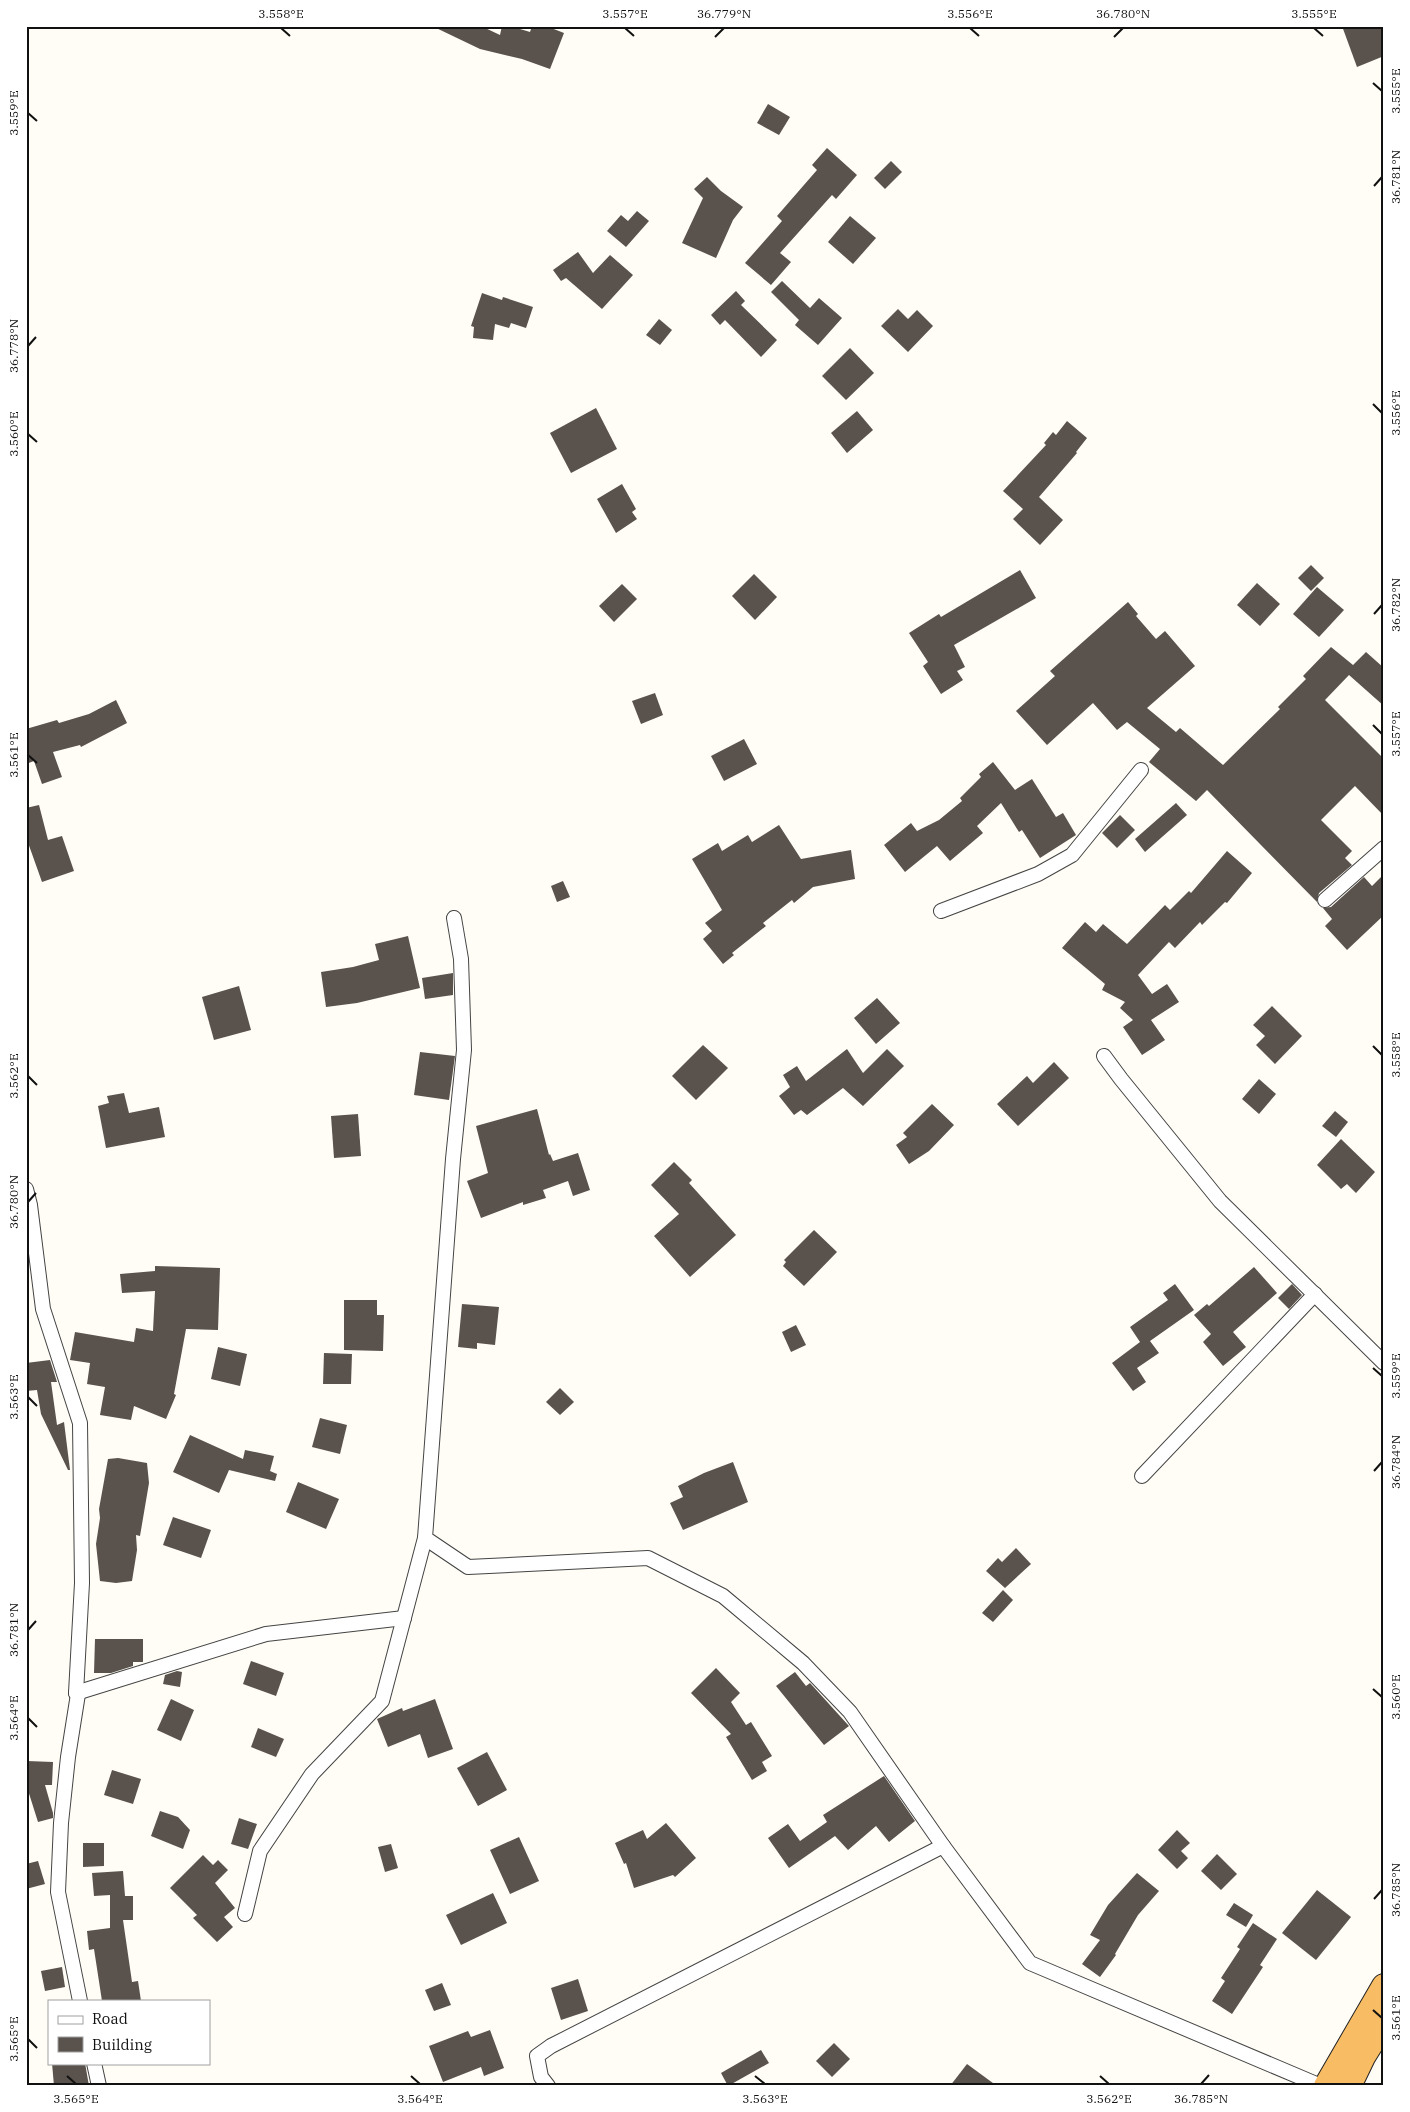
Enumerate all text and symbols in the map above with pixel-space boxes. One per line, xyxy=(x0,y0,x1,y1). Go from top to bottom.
text: 3.558°E xyxy=(258,6,304,21)
text: 3.557°E xyxy=(602,6,648,21)
text: 36.779°N xyxy=(697,6,751,21)
text: 3.556°E xyxy=(947,6,993,21)
text: 36.780°N xyxy=(1096,6,1150,21)
text: 3.555°E xyxy=(1291,6,1337,21)
text: 3.555°E xyxy=(1388,68,1403,114)
text: 3.559°E xyxy=(6,90,21,136)
text: 36.781°N xyxy=(1388,150,1403,204)
text: 36.778°N xyxy=(6,319,21,373)
text: 3.556°E xyxy=(1388,390,1403,436)
text: 3.560°E xyxy=(6,411,21,457)
text: 36.782°N xyxy=(1388,578,1403,632)
text: 3.557°E xyxy=(1388,711,1403,757)
text: 3.561°E xyxy=(6,732,21,778)
text: 3.558°E xyxy=(1388,1032,1403,1078)
text: 3.562°E xyxy=(6,1053,21,1099)
text: 36.780°N xyxy=(6,1175,21,1229)
text: 3.559°E xyxy=(1388,1353,1403,1399)
text: 3.563°E xyxy=(6,1374,21,1420)
text: 36.784°N xyxy=(1388,1435,1403,1489)
text: 36.781°N xyxy=(6,1603,21,1657)
text: 3.560°E xyxy=(1388,1674,1403,1720)
text: 3.564°E xyxy=(6,1695,21,1741)
text: 36.785°N xyxy=(1388,1863,1403,1917)
text: 3.561°E xyxy=(1388,1995,1403,2041)
legend xyxy=(48,2000,210,2064)
text: Road xyxy=(92,2009,128,2028)
text: 3.565°E xyxy=(6,2016,21,2062)
text: Building xyxy=(92,2035,152,2054)
text: 3.565°E xyxy=(53,2091,99,2106)
text: 3.564°E xyxy=(397,2091,443,2106)
text: 3.563°E xyxy=(742,2091,788,2106)
text: 3.562°E xyxy=(1086,2091,1132,2106)
text: 36.785°N xyxy=(1174,2091,1228,2106)

